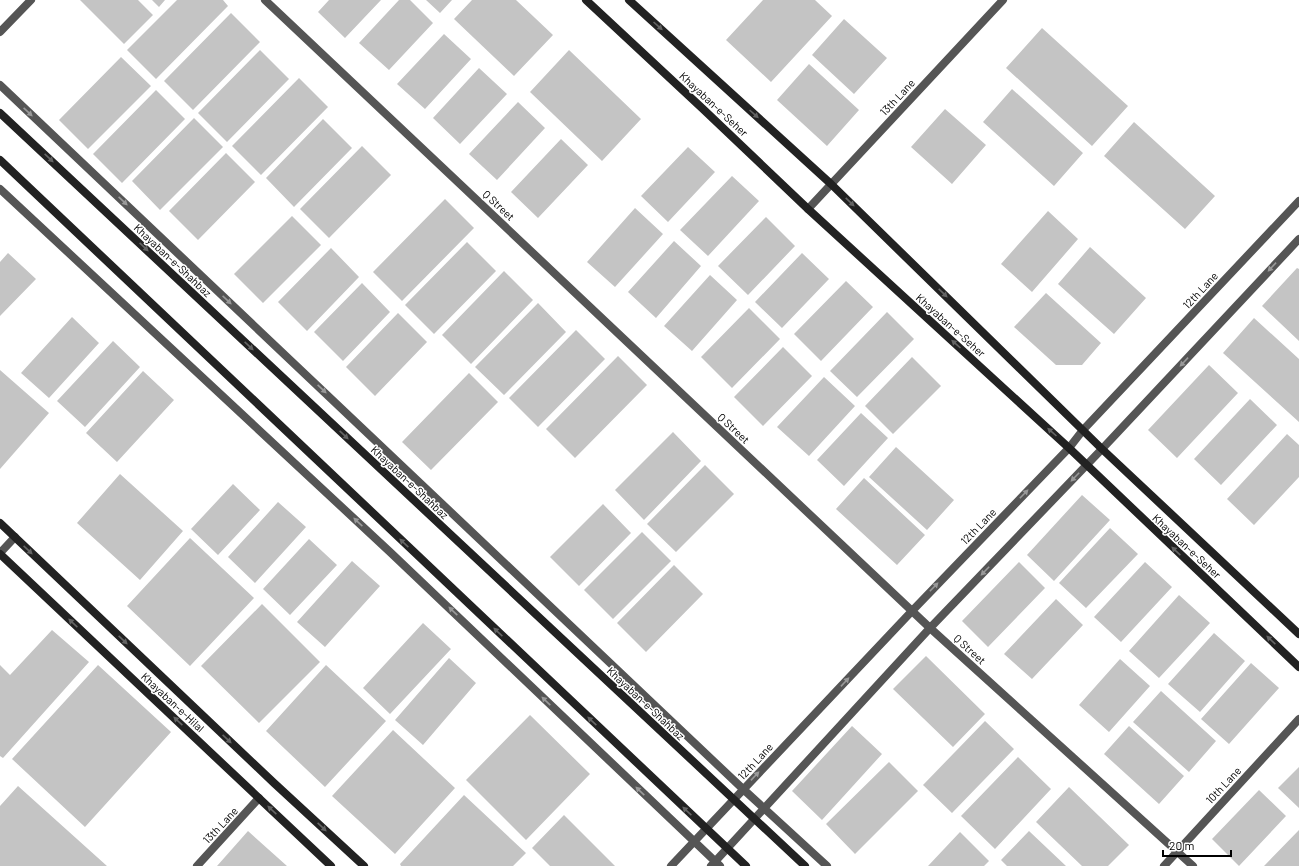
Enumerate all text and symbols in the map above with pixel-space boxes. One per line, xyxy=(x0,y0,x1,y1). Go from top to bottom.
one-way arrow xyxy=(653,22,663,31)
street label: Khayaban-e-Seher xyxy=(677,69,751,139)
street label: 13th Lane xyxy=(877,76,917,118)
one-way arrow xyxy=(23,107,33,116)
one-way arrow xyxy=(749,109,760,118)
one-way arrow xyxy=(44,154,54,163)
street label: Q Street xyxy=(480,187,518,223)
one-way arrow xyxy=(118,196,128,206)
one-way arrow xyxy=(845,197,855,207)
street label: Khayaban-e-Shahbaz xyxy=(132,221,215,299)
one-way arrow xyxy=(139,243,149,252)
one-way arrow xyxy=(1268,262,1277,272)
street label: 12th Lane xyxy=(1180,269,1220,311)
one-way arrow xyxy=(938,288,948,298)
street label: Khayaban-e-Seher xyxy=(914,290,988,360)
one-way arrow xyxy=(222,295,232,305)
one-way arrow xyxy=(951,340,961,349)
one-way arrow xyxy=(244,341,254,351)
one-way arrow xyxy=(1179,357,1188,367)
one-way arrow xyxy=(317,385,327,394)
street label: Q Street xyxy=(715,410,753,446)
one-way arrow xyxy=(1047,427,1057,437)
one-way arrow xyxy=(339,430,348,439)
street label: Khayaban-e-Shahbaz xyxy=(369,443,452,521)
one-way arrow xyxy=(1070,472,1080,482)
one-way arrow xyxy=(1019,489,1029,499)
street label: 12th Lane xyxy=(958,505,999,547)
street label: Khayaban-e-Seher xyxy=(1150,511,1224,581)
one-way arrow xyxy=(353,517,363,527)
one-way arrow xyxy=(399,538,409,547)
one-way arrow xyxy=(23,545,33,555)
one-way arrow xyxy=(1171,546,1181,556)
one-way arrow xyxy=(980,566,990,576)
one-way arrow xyxy=(929,582,939,592)
one-way arrow xyxy=(448,607,458,616)
one-way arrow xyxy=(68,618,78,627)
one-way arrow xyxy=(493,627,503,637)
street label: Q Street xyxy=(951,631,989,667)
one-way arrow xyxy=(118,635,128,644)
one-way arrow xyxy=(1266,635,1276,645)
street label: Khayaban-e-Shahbaz xyxy=(605,664,688,742)
street label: Khayaban-e-Hilal xyxy=(139,669,207,735)
one-way arrow xyxy=(840,677,849,687)
one-way arrow xyxy=(542,697,551,706)
one-way arrow xyxy=(173,716,183,726)
one-way arrow xyxy=(587,717,598,726)
one-way arrow xyxy=(222,734,232,744)
street label: 12th Lane xyxy=(735,740,775,782)
street label: 10th Lane xyxy=(1203,764,1243,806)
one-way arrow xyxy=(751,771,760,781)
one-way arrow xyxy=(635,786,645,796)
street label: 13th Lane xyxy=(200,804,240,846)
one-way arrow xyxy=(267,806,277,815)
one-way arrow xyxy=(682,806,692,816)
one-way arrow xyxy=(317,823,327,832)
scale bar xyxy=(1163,832,1231,858)
text: 20 m xyxy=(1169,838,1195,852)

